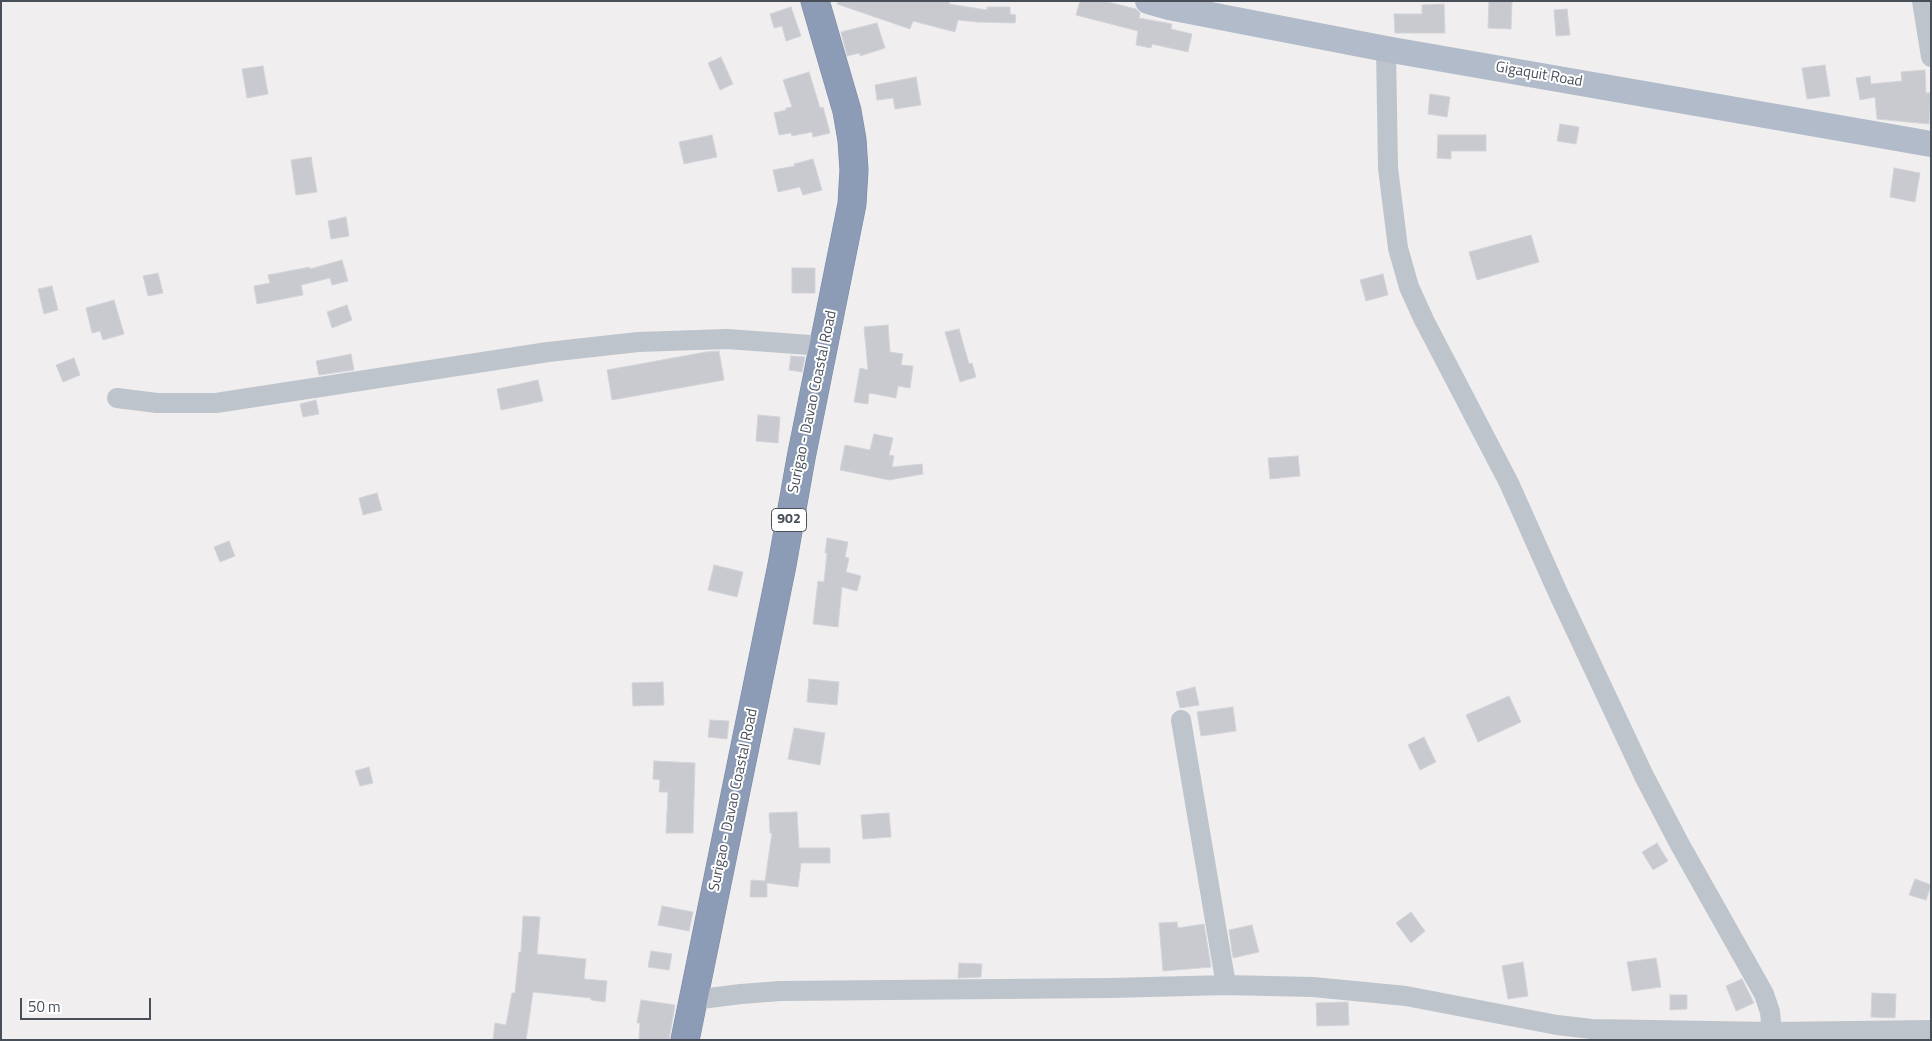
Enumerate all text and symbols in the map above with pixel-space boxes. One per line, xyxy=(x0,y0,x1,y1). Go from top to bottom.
street label: Gigaquit Road xyxy=(1494,59,1584,91)
street label: Surigao - Davao Coastal Road xyxy=(785,309,841,495)
road number: 902 xyxy=(772,508,806,532)
street label: Surigao - Davao Coastal Road xyxy=(706,707,762,893)
scale bar xyxy=(22,988,154,1020)
text: 50 m xyxy=(28,995,61,1018)

